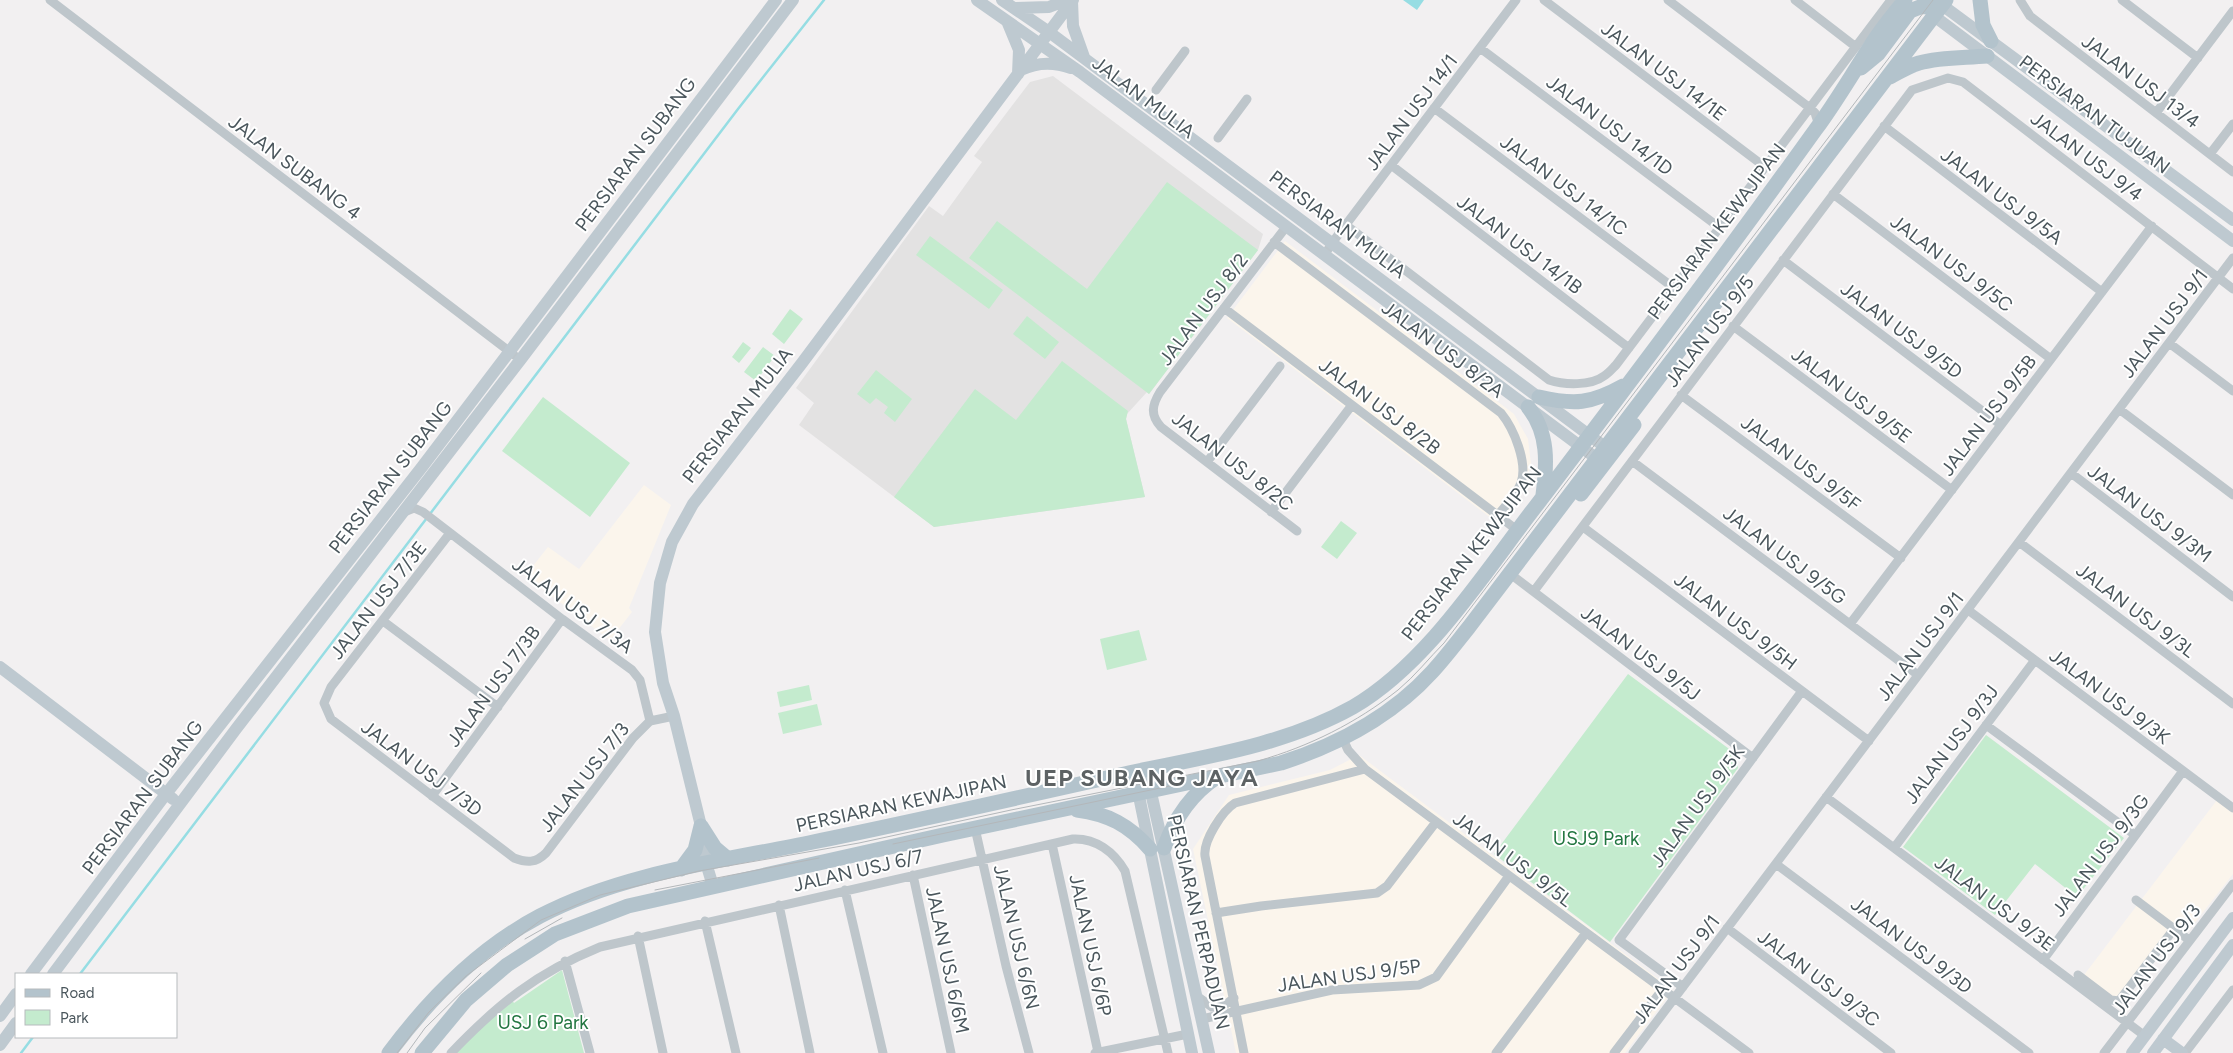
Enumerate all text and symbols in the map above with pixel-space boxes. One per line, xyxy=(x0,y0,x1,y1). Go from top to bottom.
street label: JALAN USJ 14/1E xyxy=(1597,17,1731,126)
street label: JALAN USJ 13/4 xyxy=(2077,30,2204,133)
street label: JALAN USJ 14/1 xyxy=(1360,50,1462,175)
street label: PERSIARAN TUJUAN xyxy=(2015,50,2175,179)
street label: JALAN MULIA xyxy=(1088,51,1200,143)
street label: JALAN USJ 14/1D xyxy=(1542,70,1677,180)
street label: PERSIARAN SUBANG xyxy=(570,73,701,236)
street label: JALAN USJ 9/4 xyxy=(2026,107,2147,206)
street label: JALAN SUBANG 4 xyxy=(224,110,366,225)
street label: JALAN USJ 14/1C xyxy=(1496,130,1632,241)
street label: PERSIARAN KEWAJIPAN xyxy=(1643,139,1790,324)
street label: JALAN USJ 9/5A xyxy=(1936,143,2067,250)
street label: PERSIARAN MULIA xyxy=(1265,165,1411,283)
street label: JALAN USJ 14/1B xyxy=(1453,190,1587,299)
street label: JALAN USJ 9/5C xyxy=(1886,210,2018,317)
street label: JALAN USJ 8/2 xyxy=(1154,249,1253,370)
street label: JALAN USJ 9/1 xyxy=(2116,264,2213,382)
street label: JALAN USJ 9/5 xyxy=(1660,271,1759,392)
street label: JALAN USJ 9/5D xyxy=(1836,277,1967,384)
street label: JALAN USJ 8/2A xyxy=(1377,296,1508,403)
street label: PERSIARAN MULIA xyxy=(677,343,797,488)
street label: JALAN USJ 9/5E xyxy=(1787,343,1916,448)
street label: JALAN USJ 9/5B xyxy=(1936,350,2041,480)
street label: JALAN USJ 8/2B xyxy=(1315,353,1445,459)
street label: PERSIARAN SUBANG xyxy=(324,397,457,558)
street label: JALAN USJ 8/2C xyxy=(1167,407,1298,516)
street label: JALAN USJ 9/5F xyxy=(1736,411,1865,516)
street label: JALAN USJ 9/3M xyxy=(2083,459,2216,567)
street label: PERSIARAN KEWAJIPAN xyxy=(1396,462,1547,645)
street label: JALAN USJ 9/5G xyxy=(1719,502,1851,609)
street label: JALAN USJ 7/3E xyxy=(325,537,432,664)
street label: JALAN USJ 7/3A xyxy=(508,553,638,658)
street label: JALAN USJ 9/3L xyxy=(2072,558,2200,663)
street label: JALAN USJ 9/5H xyxy=(1670,568,1802,675)
street label: JALAN USJ 9/1 xyxy=(1872,587,1969,705)
street label: JALAN USJ 9/5J xyxy=(1577,601,1705,706)
street label: JALAN USJ 7/3B xyxy=(442,621,545,751)
street label: JALAN USJ 9/3K xyxy=(2045,644,2175,749)
street label: JALAN USJ 9/3J xyxy=(1899,680,2004,808)
street label: JALAN USJ 7/3D xyxy=(357,715,487,821)
street label: PERSIARAN SUBANG xyxy=(77,716,208,879)
street label: JALAN USJ 7/3 xyxy=(535,718,634,837)
street label: JALAN USJ 9/5K xyxy=(1645,741,1750,872)
district label: UEP SUBANG JAYA xyxy=(1025,763,1259,792)
street label: PERSIARAN KEWAJIPAN xyxy=(794,770,1009,837)
street label: JALAN USJ 9/3G xyxy=(2047,790,2154,921)
street label: JALAN USJ 9/5L xyxy=(1449,807,1577,912)
street label: PERSIARAN PERPADUAN xyxy=(1163,812,1234,1032)
park label: USJ9 Park xyxy=(1553,827,1640,850)
street label: JALAN USJ 6/7 xyxy=(791,844,925,897)
street label: JALAN USJ 9/3E xyxy=(1930,851,2059,956)
street label: JALAN USJ 6/6N xyxy=(989,862,1044,1012)
street label: JALAN USJ 6/6P xyxy=(1064,872,1117,1018)
street label: JALAN USJ 6/6M xyxy=(921,885,974,1036)
street label: JALAN USJ 9/3D xyxy=(1847,892,1977,998)
street label: JALAN USJ 9/3 xyxy=(2107,899,2206,1019)
street label: JALAN USJ 9/1 xyxy=(1628,910,1725,1028)
street label: JALAN USJ 9/3C xyxy=(1753,925,1884,1032)
street label: JALAN USJ 9/5P xyxy=(1276,954,1422,997)
legend xyxy=(15,973,178,1038)
text: Road xyxy=(60,984,95,1002)
text: Park xyxy=(60,1009,89,1027)
park label: USJ 6 Park xyxy=(497,1011,589,1034)

